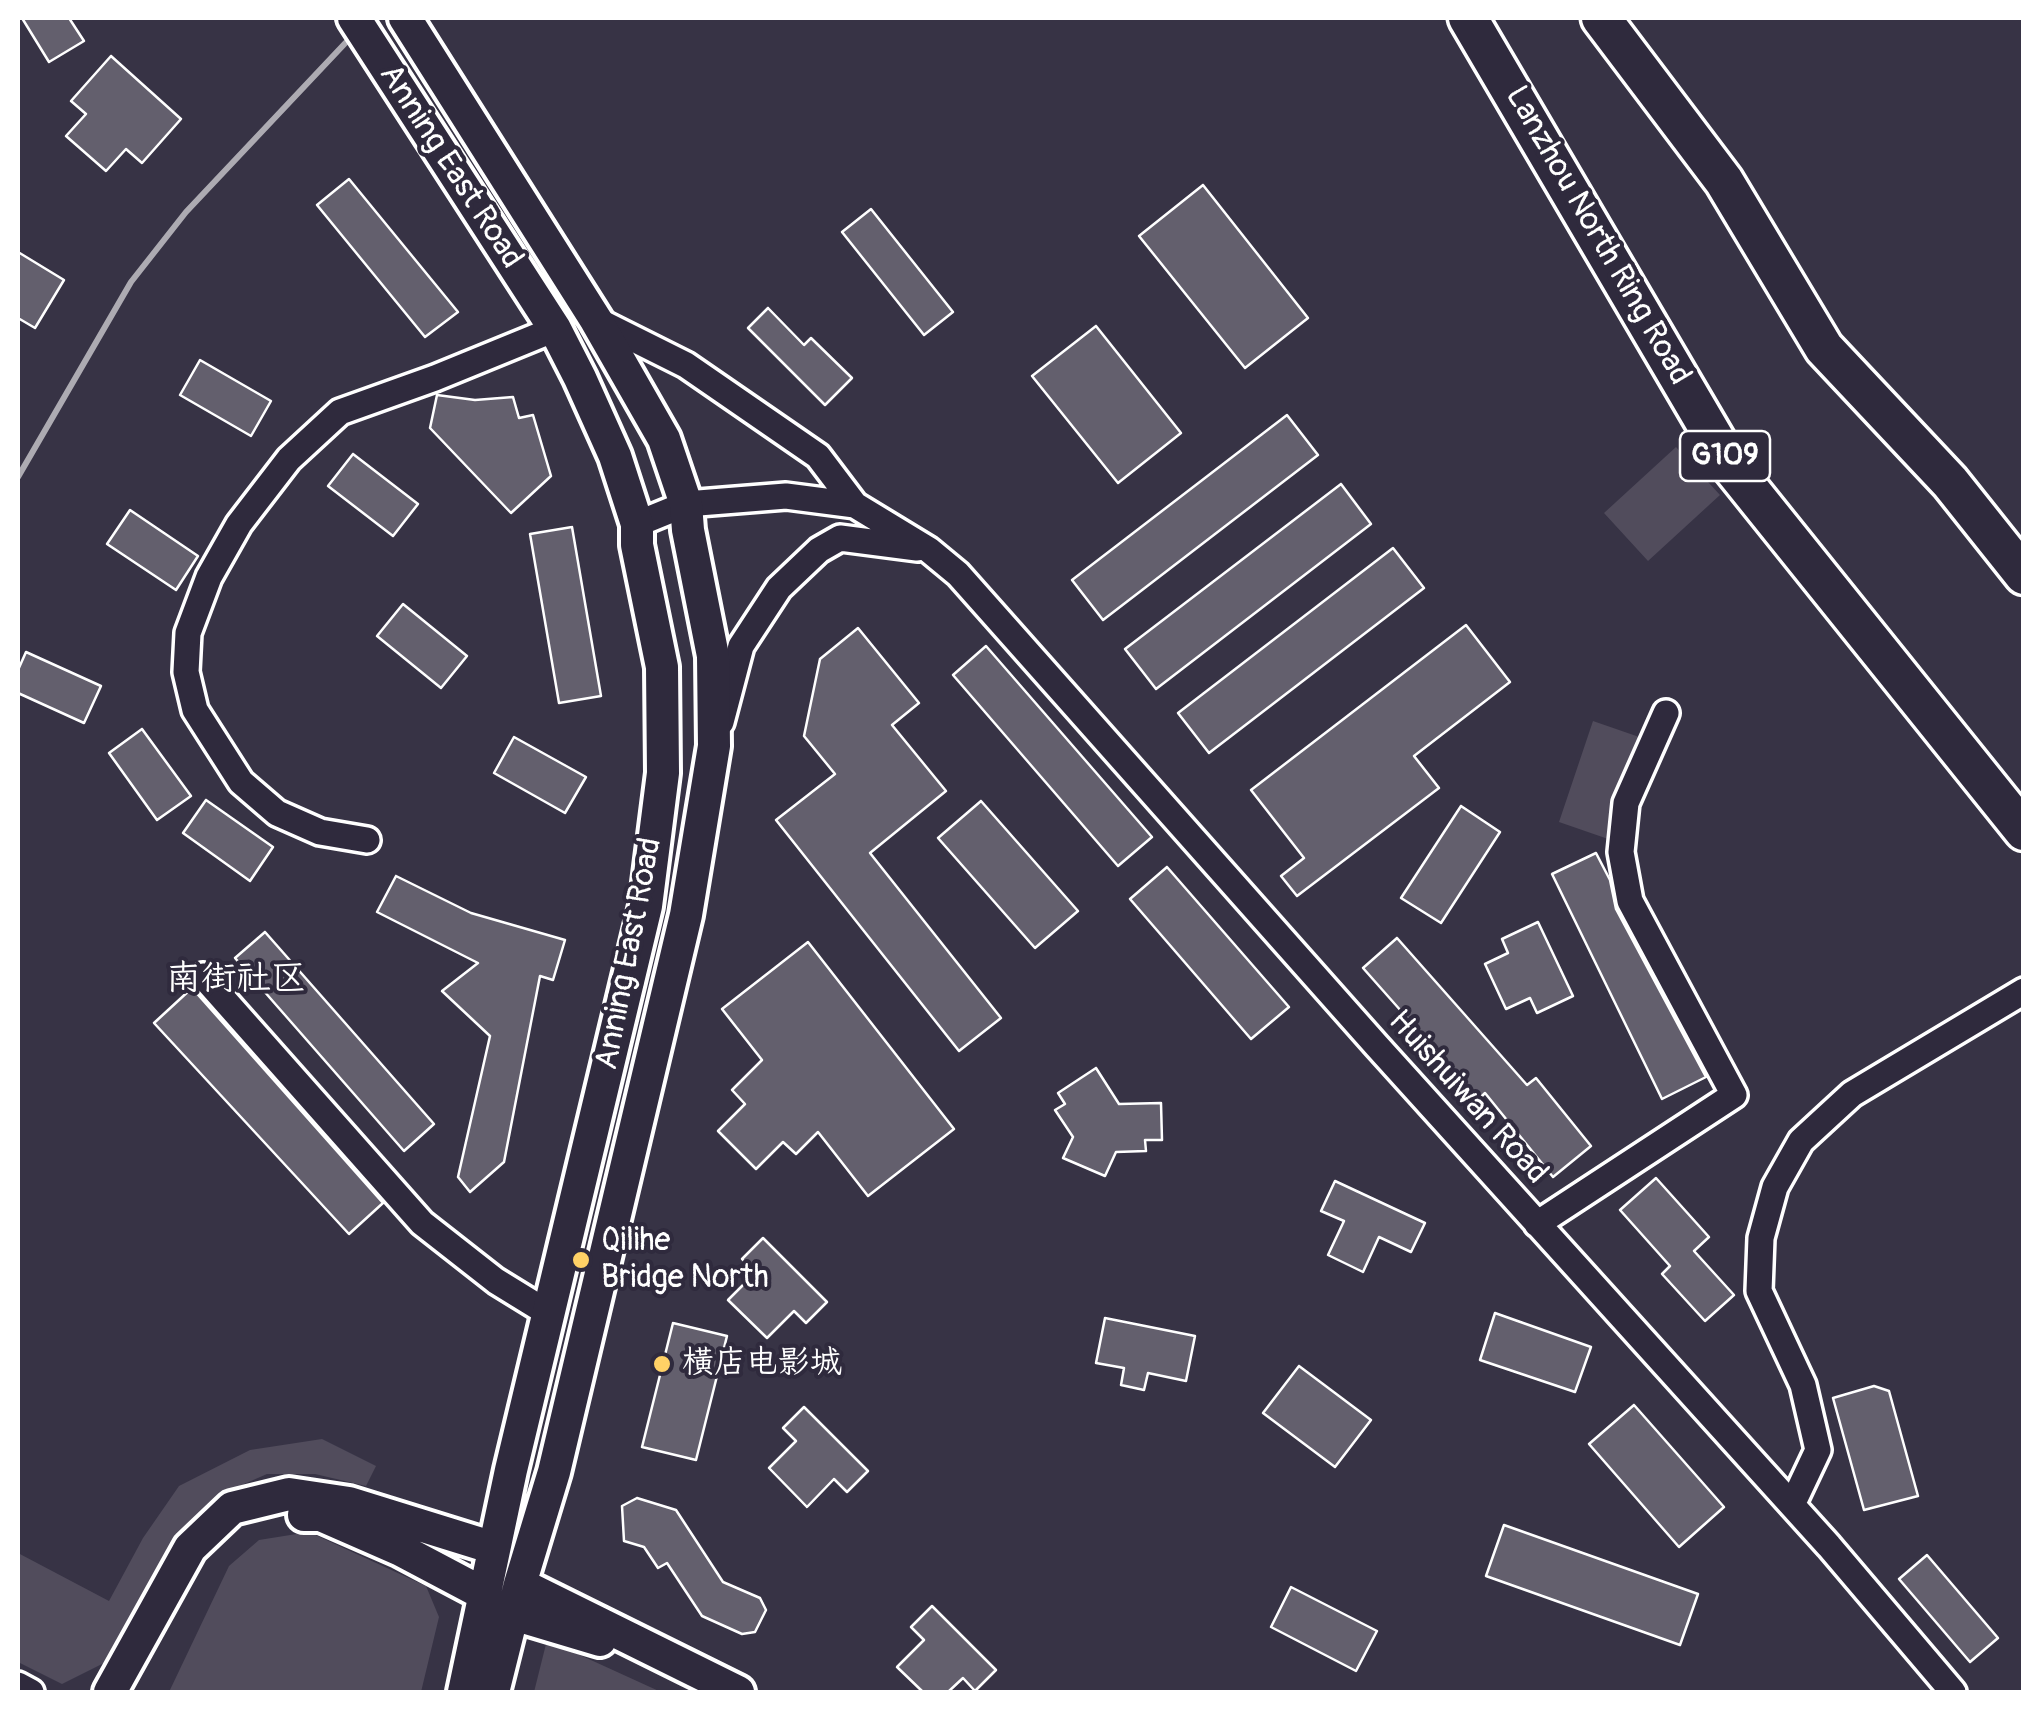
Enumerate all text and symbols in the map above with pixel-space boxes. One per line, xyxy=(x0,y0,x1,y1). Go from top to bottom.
street label: Anning East Road xyxy=(370,58,530,276)
street label: Lanzhou North Ring Road xyxy=(1496,80,1698,392)
road number: G109 xyxy=(1680,431,1770,481)
street label: Anning East Road xyxy=(589,835,671,1073)
district label: 南街社区 xyxy=(166,959,306,1001)
street label: Huishuiwan Road xyxy=(1379,1003,1555,1193)
place label: Qilihe Bridge North xyxy=(601,1223,769,1298)
marker: Qilihe Bridge North xyxy=(570,1249,592,1271)
place label: 横店电影城 xyxy=(682,1345,842,1383)
marker: 横店电影城 xyxy=(651,1353,673,1375)

